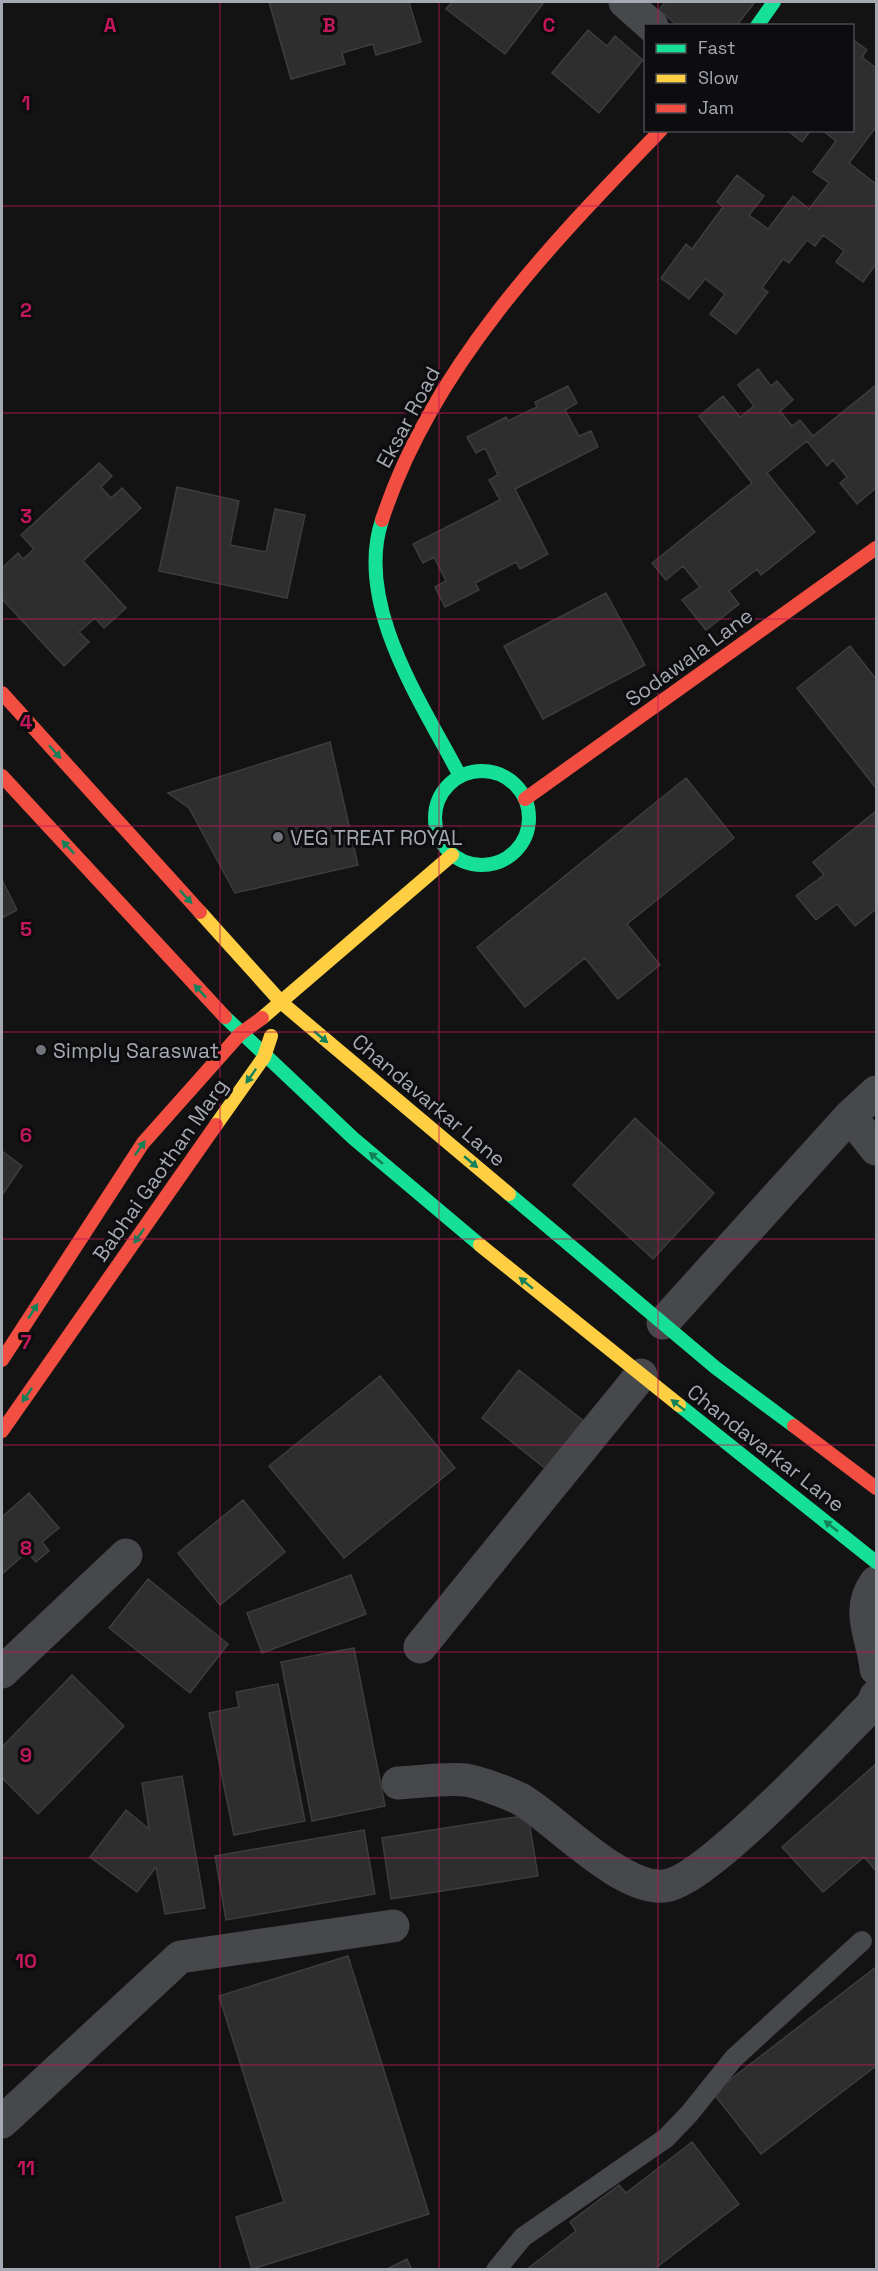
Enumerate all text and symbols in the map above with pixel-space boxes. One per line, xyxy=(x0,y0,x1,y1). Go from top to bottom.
text: A xyxy=(104,12,117,38)
text: B xyxy=(322,12,336,38)
text: C xyxy=(543,12,556,38)
legend xyxy=(644,24,854,132)
text: Fast xyxy=(698,36,735,59)
text: Slow xyxy=(698,66,739,89)
text: 1 xyxy=(21,90,31,116)
text: Jam xyxy=(698,96,734,119)
text: 2 xyxy=(20,297,32,323)
street label: Eksar Road xyxy=(370,362,446,472)
text: 3 xyxy=(20,503,32,529)
street label: Sodawala Lane xyxy=(620,602,758,712)
text: 4 xyxy=(20,709,33,735)
one-way arrow xyxy=(48,745,62,760)
place label: VEG TREAT ROYAL xyxy=(290,824,462,851)
marker: VEG TREAT ROYAL xyxy=(271,830,285,844)
one-way arrow xyxy=(61,840,75,855)
one-way arrow xyxy=(178,890,192,904)
text: 5 xyxy=(20,916,32,942)
one-way arrow xyxy=(194,984,207,999)
street label: Chandavarkar Lane xyxy=(347,1028,511,1172)
one-way arrow xyxy=(313,1030,329,1043)
place label: Simply Saraswat xyxy=(53,1037,219,1064)
marker: Simply Saraswat xyxy=(34,1043,48,1057)
one-way arrow xyxy=(246,1068,257,1084)
street label: Babhai Gaothan Marg xyxy=(87,1073,233,1267)
text: 6 xyxy=(20,1122,32,1148)
one-way arrow xyxy=(134,1141,146,1157)
one-way arrow xyxy=(368,1151,384,1164)
one-way arrow xyxy=(463,1155,478,1168)
one-way arrow xyxy=(133,1227,145,1243)
one-way arrow xyxy=(518,1276,534,1289)
one-way arrow xyxy=(28,1303,39,1319)
text: 7 xyxy=(20,1329,32,1355)
street label: Chandavarkar Lane xyxy=(682,1378,850,1518)
one-way arrow xyxy=(21,1387,33,1403)
one-way arrow xyxy=(670,1398,686,1411)
one-way arrow xyxy=(823,1519,839,1532)
text: 8 xyxy=(20,1535,32,1561)
text: 9 xyxy=(20,1742,32,1768)
text: 10 xyxy=(15,1948,37,1974)
text: 11 xyxy=(17,2155,35,2181)

